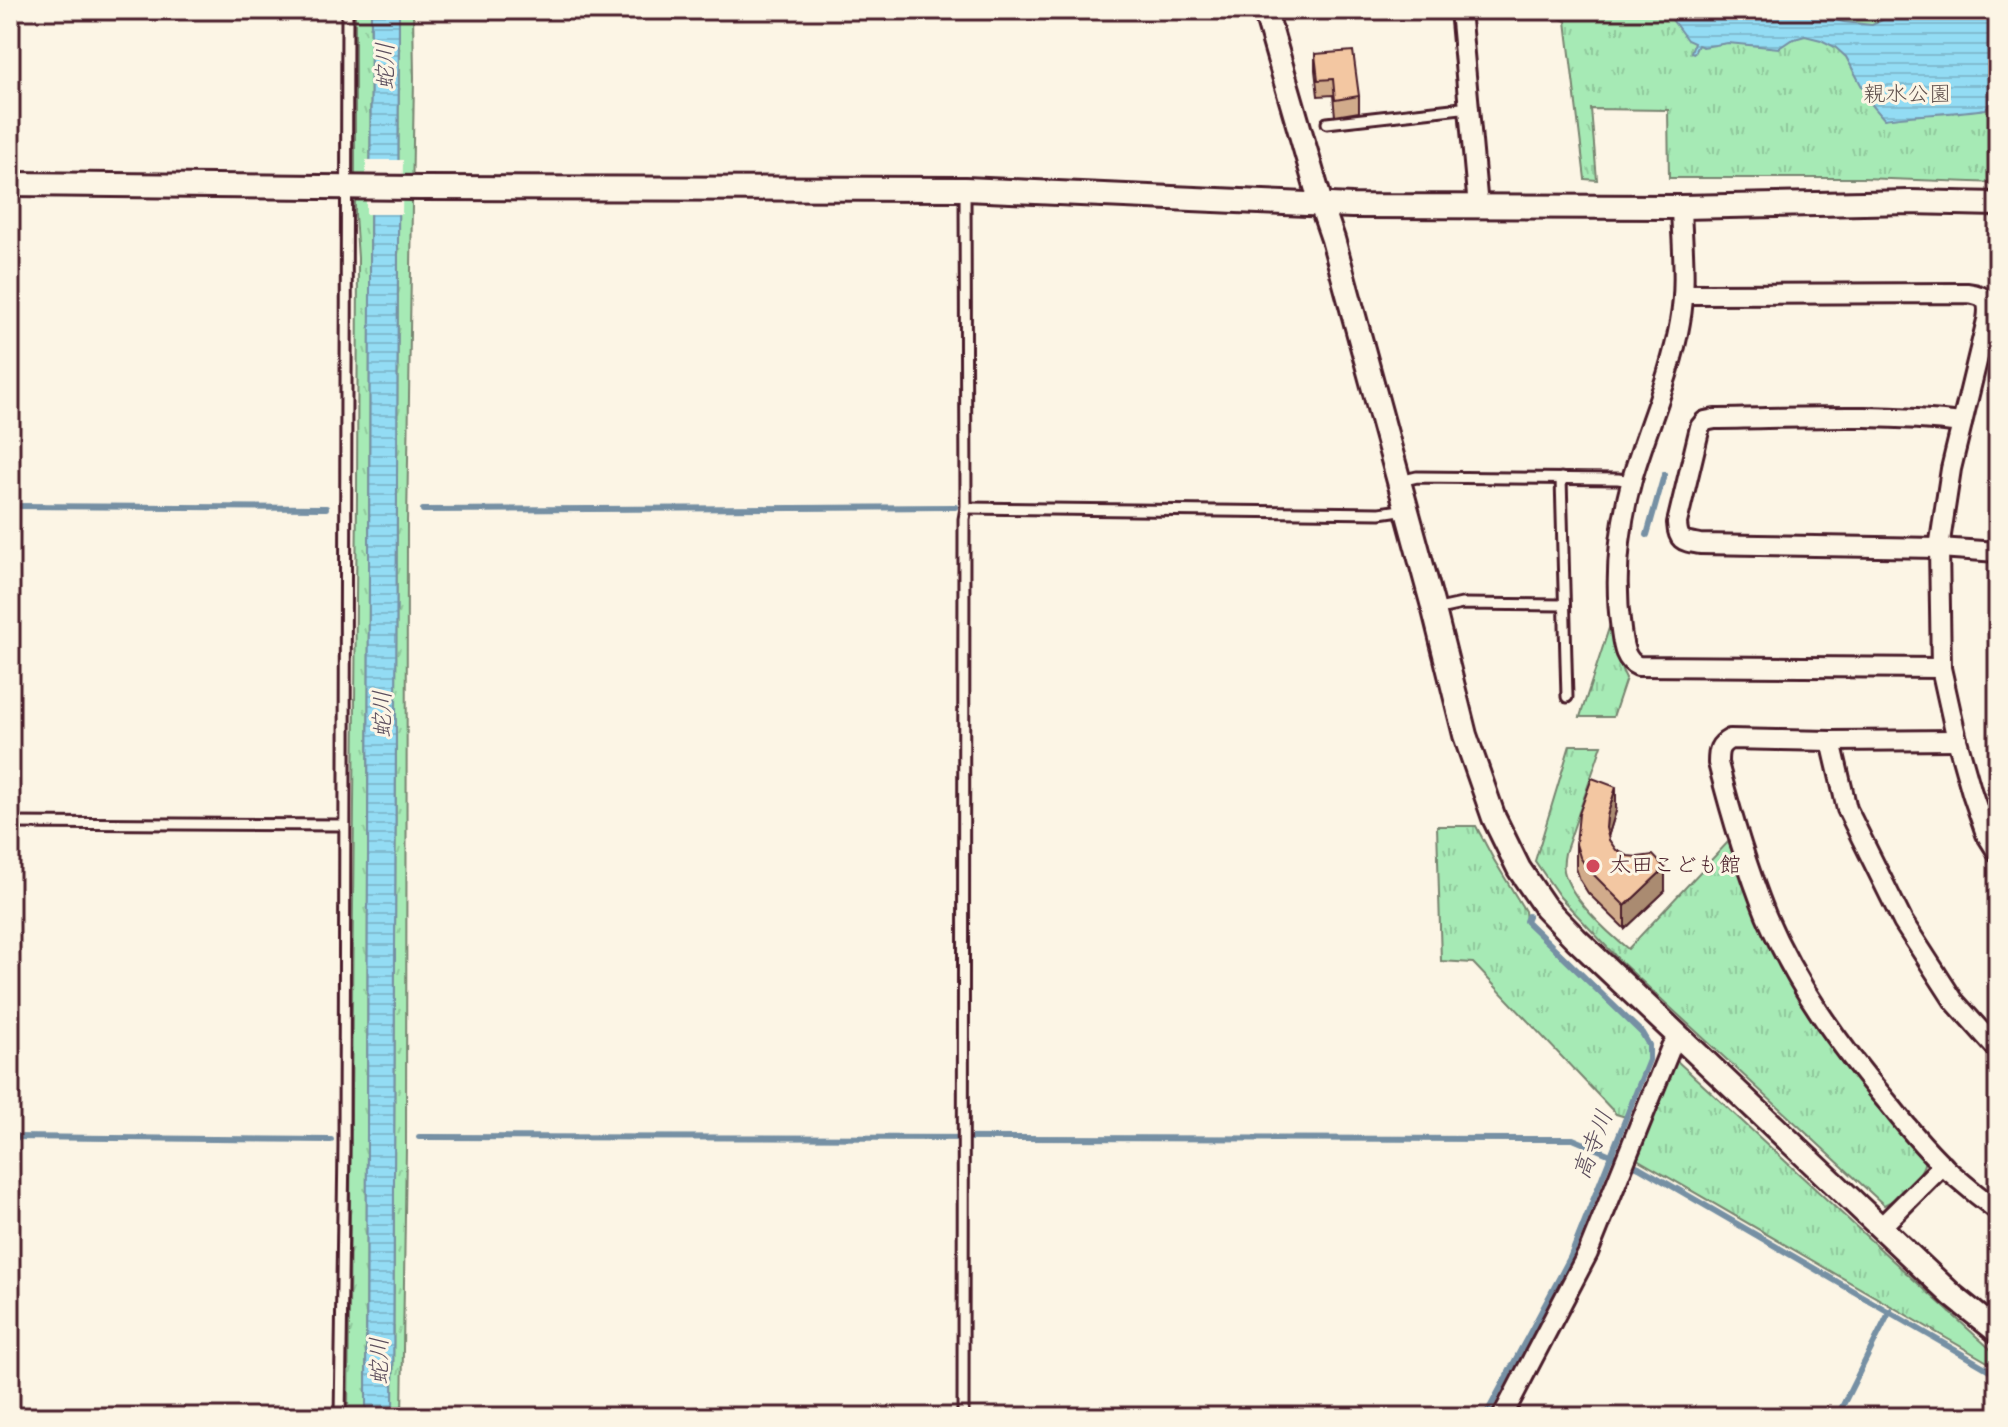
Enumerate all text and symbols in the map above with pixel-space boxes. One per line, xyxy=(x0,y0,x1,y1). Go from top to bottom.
water label: 蛇川 xyxy=(367,42,406,90)
park label: 親水公園 xyxy=(1863,78,1951,113)
water label: 蛇川 xyxy=(364,690,403,738)
place label: 太田こども館 xyxy=(1609,849,1741,884)
marker: 太田こども館 xyxy=(1584,857,1602,875)
water label: 高寺川 xyxy=(1563,1104,1625,1186)
water label: 蛇川 xyxy=(361,1337,400,1385)

